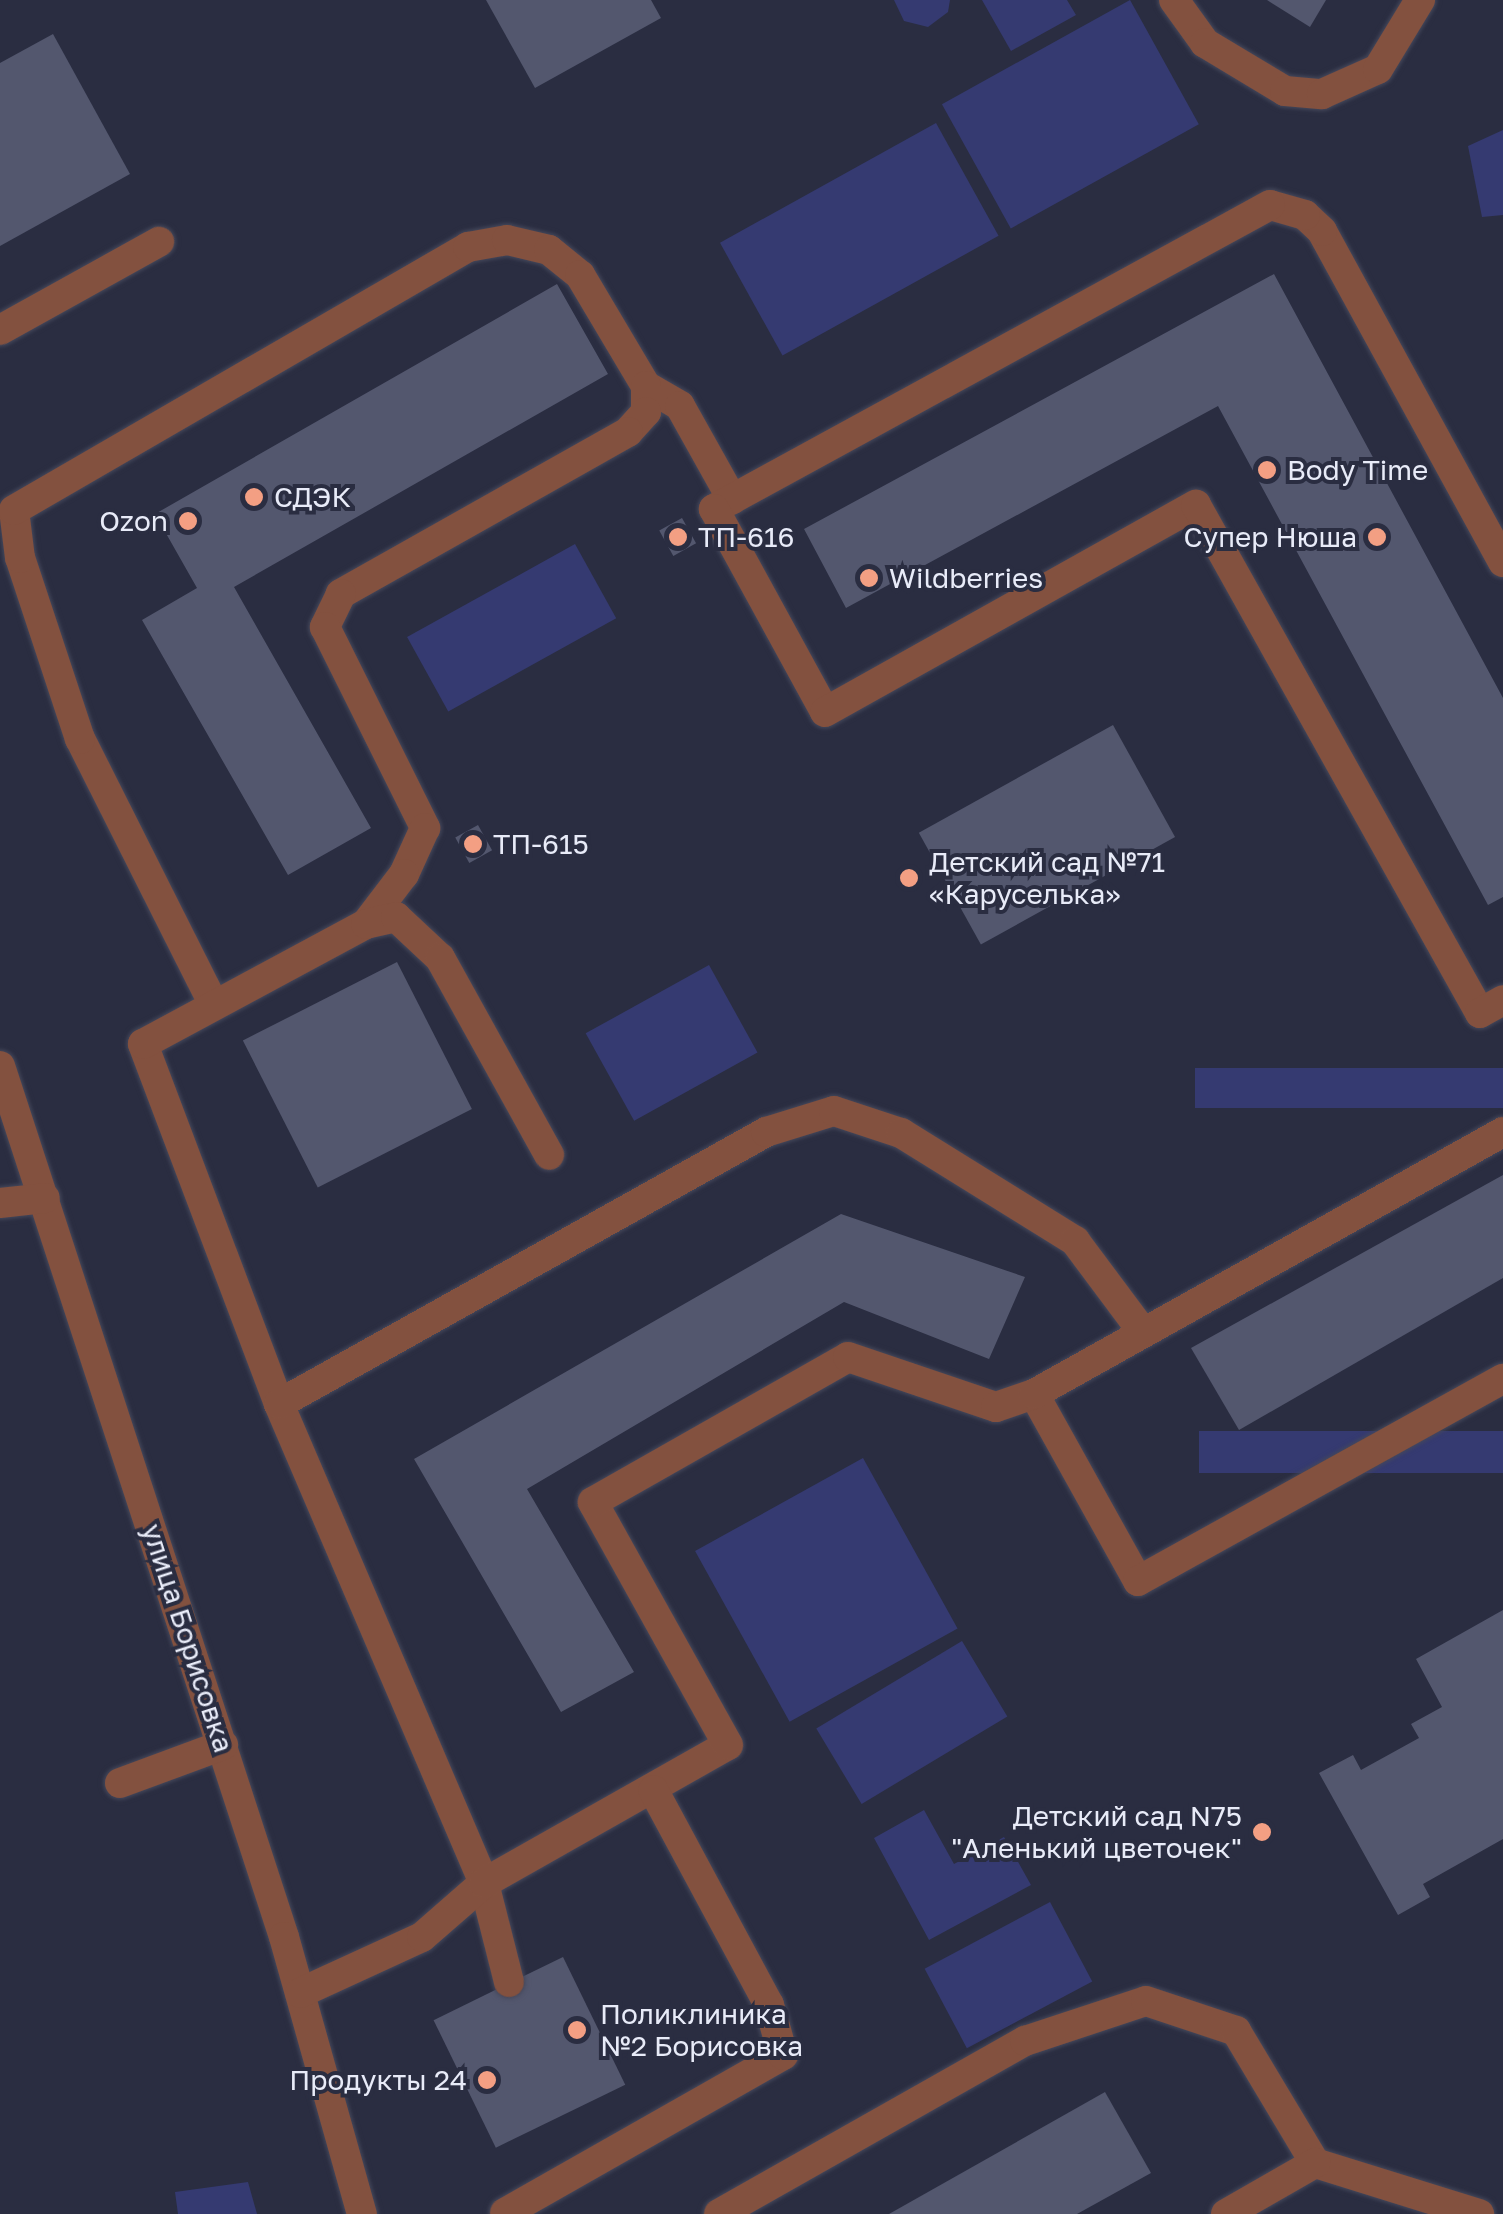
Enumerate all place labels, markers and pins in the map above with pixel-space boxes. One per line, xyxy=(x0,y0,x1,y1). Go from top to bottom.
place label: Body Time xyxy=(1287,453,1428,487)
marker: Body Time xyxy=(1256,459,1278,481)
place label: СДЭК xyxy=(274,480,351,514)
marker: СДЭК xyxy=(243,486,265,508)
place label: Ozon xyxy=(99,504,168,538)
marker: Ozon xyxy=(177,510,199,532)
place label: ТП-616 xyxy=(698,520,794,554)
place label: Супер Нюша xyxy=(1184,520,1357,554)
marker: ТП-616 xyxy=(667,526,689,548)
marker: Супер Нюша xyxy=(1366,526,1388,548)
place label: Wildberries xyxy=(889,561,1043,595)
marker: Wildberries xyxy=(858,567,880,589)
place label: ТП-615 xyxy=(493,827,589,861)
marker: ТП-615 xyxy=(462,833,484,855)
place label: Детский сад №71 «Каруселька» xyxy=(929,845,1165,911)
marker: Детский сад №71 «Каруселька» xyxy=(898,867,920,889)
place label: Детский сад N75 "Аленький цветочек" xyxy=(954,1799,1242,1865)
marker: Детский сад N75 "Аленький цветочек" xyxy=(1251,1821,1273,1843)
place label: Поликлиника №2 Борисовка xyxy=(600,1997,803,2063)
marker: Поликлиника №2 Борисовка xyxy=(564,2017,590,2043)
place label: Продукты 24 xyxy=(289,2063,467,2097)
marker: Продукты 24 xyxy=(476,2069,498,2091)

